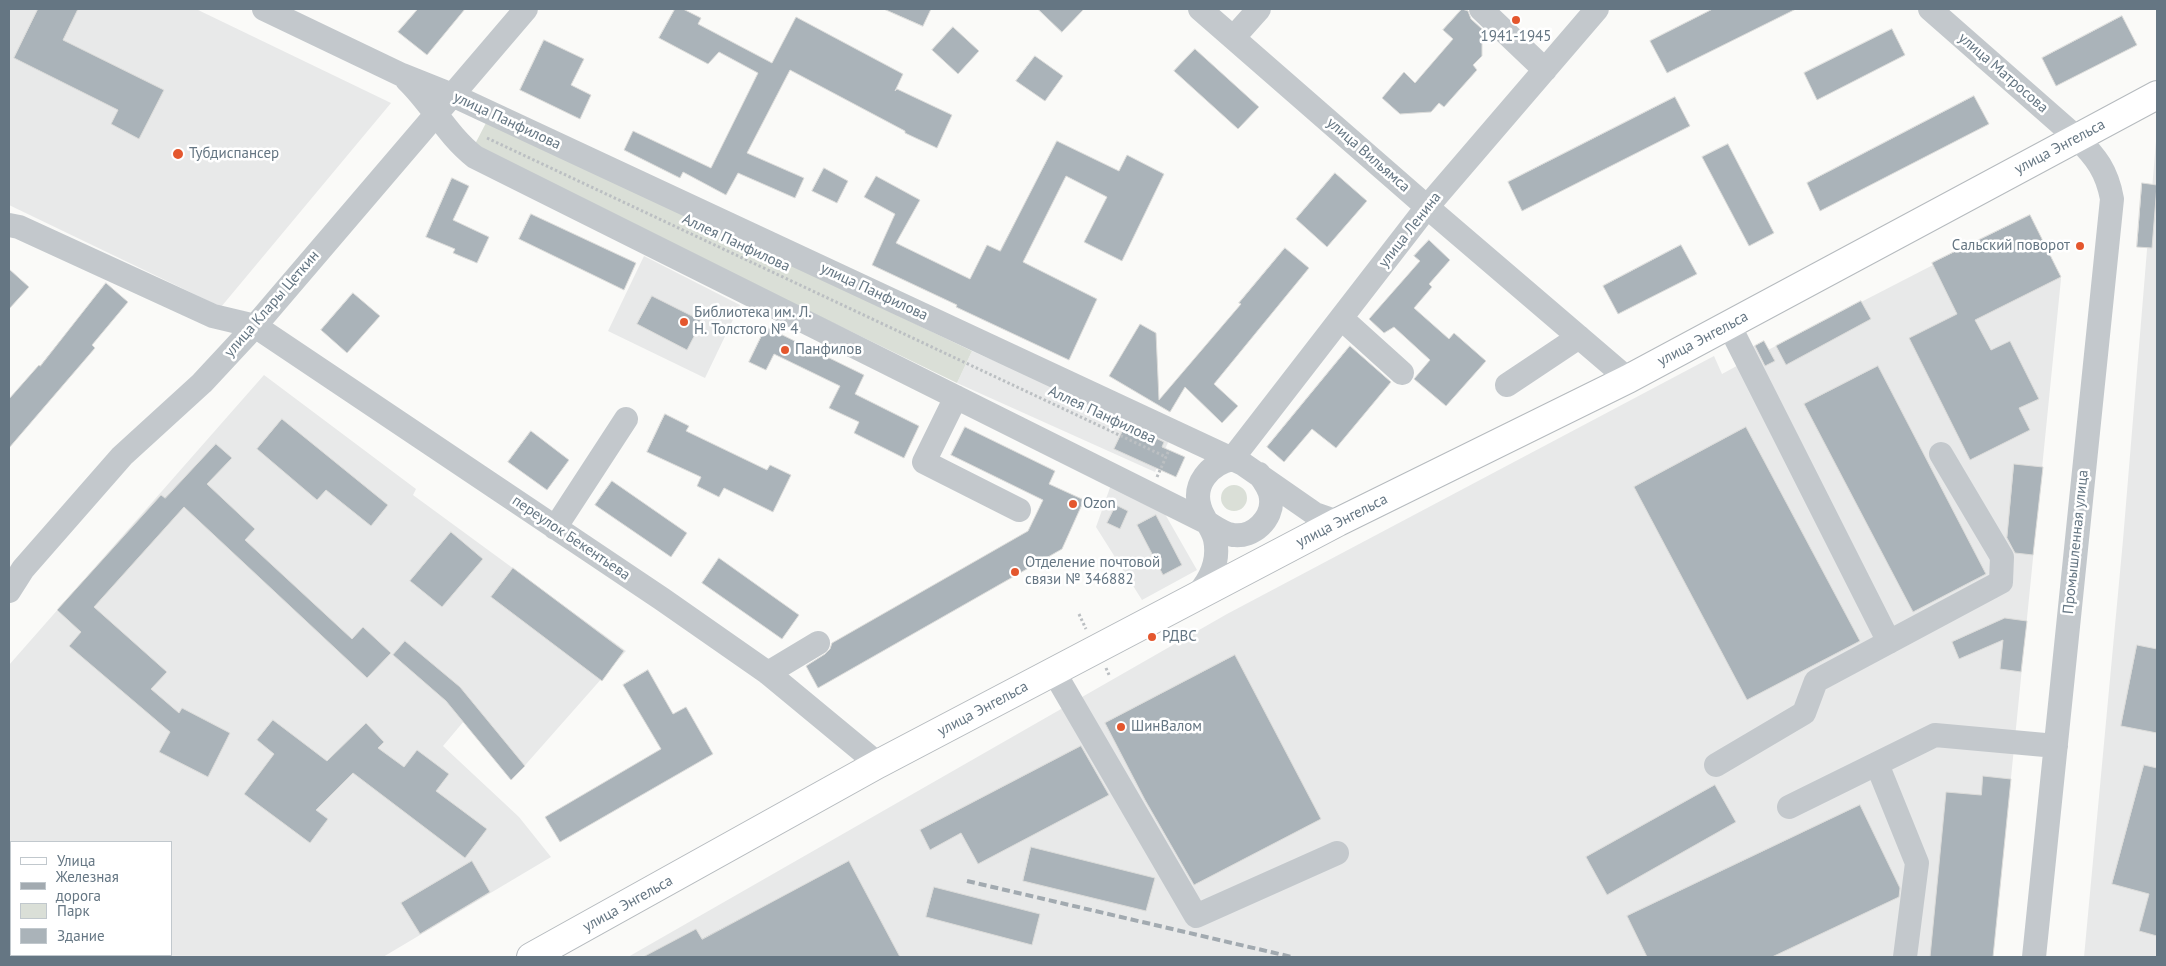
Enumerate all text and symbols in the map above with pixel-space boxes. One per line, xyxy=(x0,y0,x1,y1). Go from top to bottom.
marker: 1941-1945 xyxy=(1510,14,1522,26)
place label: 1941-1945 xyxy=(1481,28,1551,46)
street label: улица Матросова xyxy=(1954,29,2052,117)
street label: улица Панфилова xyxy=(450,88,564,154)
street label: улица Вильямса xyxy=(1323,114,1413,196)
street label: улица Энгельса xyxy=(2012,116,2108,178)
place label: Тубдиспансер xyxy=(189,145,279,163)
marker: Тубдиспансер xyxy=(171,147,185,161)
street label: улица Ленина xyxy=(1375,189,1445,271)
street label: Аллея Панфилова xyxy=(679,210,793,276)
place label: Сальский поворот xyxy=(1952,237,2070,255)
marker: Сальский поворот xyxy=(2074,240,2086,252)
street label: улица Клары Цеткин xyxy=(221,247,323,361)
street label: улица Панфилова xyxy=(817,259,931,325)
place label: Библиотека им. Л. Н. Толстого № 4 xyxy=(694,304,812,339)
street label: улица Энгельса xyxy=(1655,308,1751,370)
marker: Библиотека им. Л. Н. Толстого № 4 xyxy=(678,316,690,328)
place label: Панфилов xyxy=(795,341,862,359)
marker: Панфилов xyxy=(779,344,791,356)
street label: Аллея Панфилова xyxy=(1045,382,1159,448)
street label: Промышленная улица xyxy=(2059,469,2093,615)
street label: улица Энгельса xyxy=(1293,490,1391,552)
street label: переулок Бекентьева xyxy=(509,492,633,584)
place label: Ozon xyxy=(1083,495,1116,513)
marker: Ozon xyxy=(1067,498,1079,510)
place label: Отделение почтовой связи № 346882 xyxy=(1025,554,1160,589)
marker: Отделение почтовой связи № 346882 xyxy=(1009,566,1021,578)
place label: РДВС xyxy=(1162,628,1197,646)
marker: РДВС xyxy=(1146,631,1158,643)
street label: улица Энгельса xyxy=(935,678,1031,740)
place label: ШинВалом xyxy=(1131,718,1202,736)
marker: ШинВалом xyxy=(1115,721,1127,733)
legend xyxy=(10,841,172,956)
text: Улица xyxy=(57,851,95,870)
text: Железная дорога xyxy=(56,867,119,905)
street label: улица Энгельса xyxy=(580,872,676,936)
text: Парк xyxy=(57,901,90,920)
text: Здание xyxy=(57,926,105,945)

